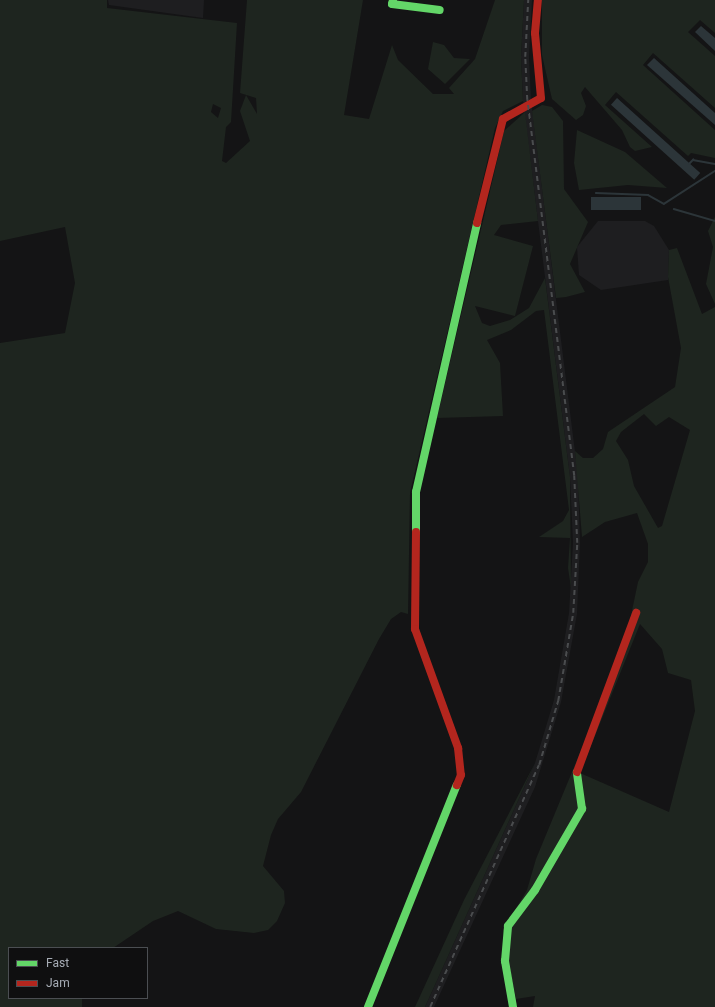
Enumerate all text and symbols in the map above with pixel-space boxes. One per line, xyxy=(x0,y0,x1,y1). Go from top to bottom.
legend xyxy=(8,947,148,999)
text: Fast xyxy=(46,956,69,970)
text: Jam xyxy=(46,976,70,990)

